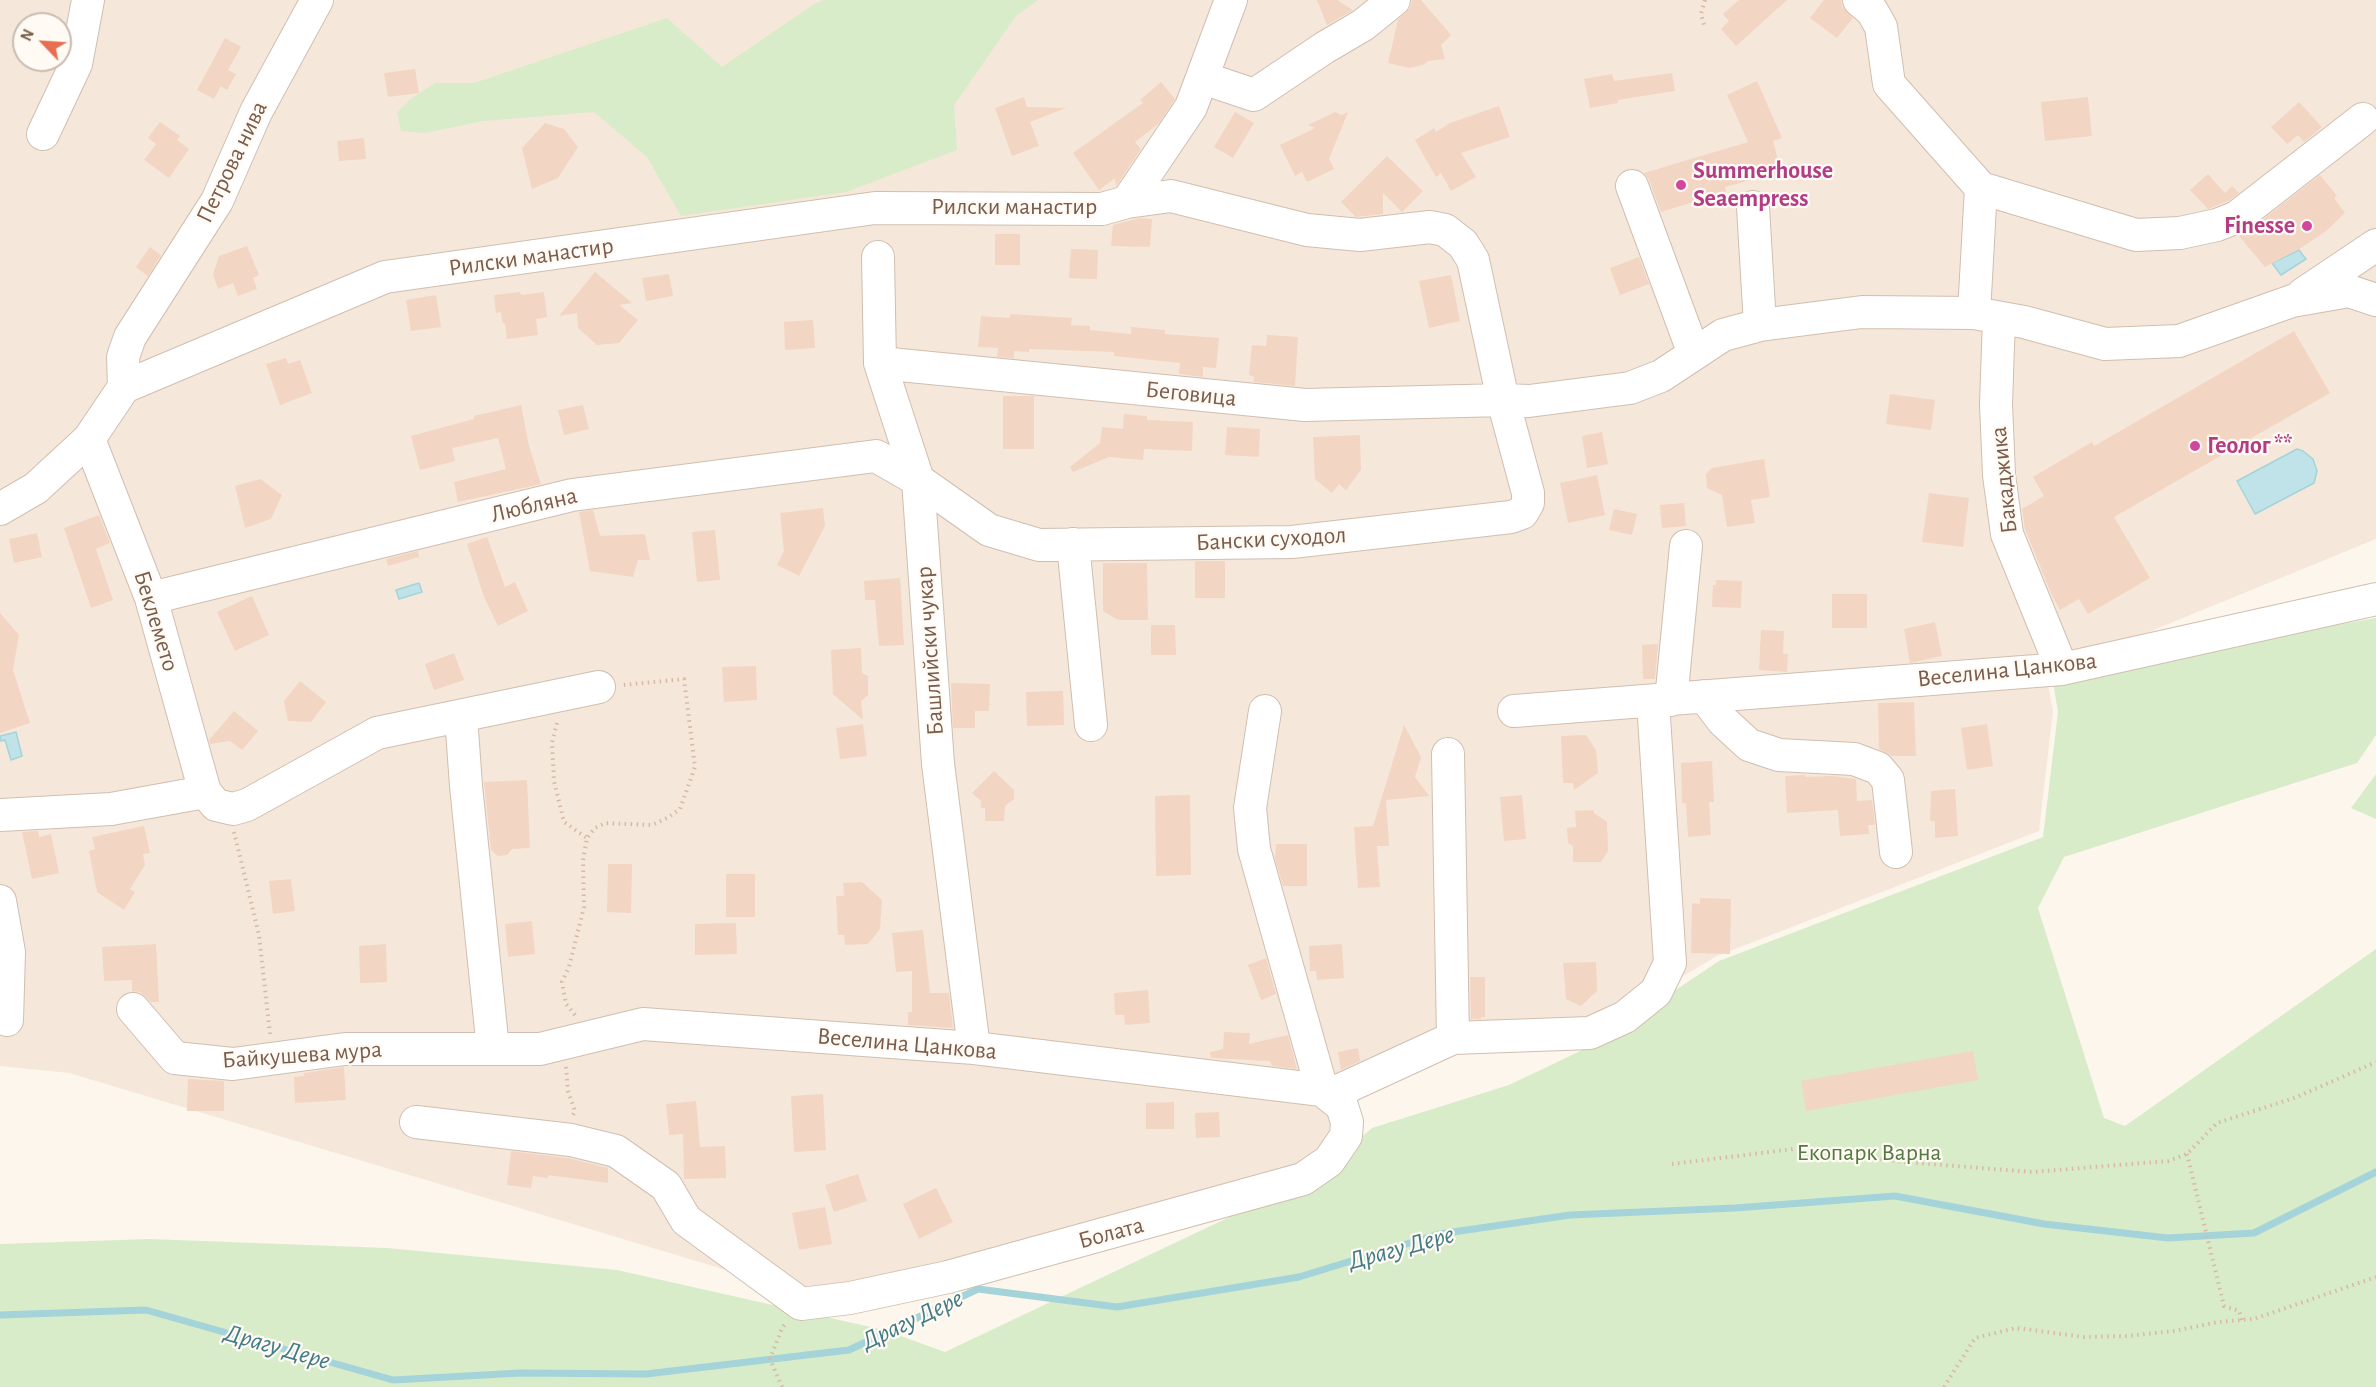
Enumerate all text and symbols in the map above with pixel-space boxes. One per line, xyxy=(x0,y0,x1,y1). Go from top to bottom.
north arrow xyxy=(12,12,72,72)
text: N xyxy=(18,27,37,44)
street label: Петрова нива xyxy=(190,96,274,228)
place label: Summerhouse Seaempress xyxy=(1693,157,1833,213)
marker: Summerhouse Seaempress xyxy=(1674,178,1688,192)
street label: Рилски манастир xyxy=(931,193,1097,221)
place label: Finesse xyxy=(2224,212,2295,240)
marker: Finesse xyxy=(2300,219,2314,233)
street label: Рилски манастир xyxy=(447,231,615,283)
street label: Беговица xyxy=(1144,375,1238,413)
street label: Бакаджика xyxy=(1984,425,2024,535)
place label: Геолог ** xyxy=(2207,432,2292,460)
marker: Геолог ** xyxy=(2188,439,2202,453)
street label: Любляна xyxy=(488,481,580,529)
street label: Бански суходол xyxy=(1195,521,1347,557)
street label: Башлийски чукар xyxy=(910,565,950,737)
street label: Беклемето xyxy=(127,567,185,675)
street label: Веселина Цанкова xyxy=(1916,646,2098,694)
street label: Веселина Цанкова xyxy=(816,1022,998,1066)
street label: Байкушева мура xyxy=(221,1035,383,1075)
park label: Екопарк Варна xyxy=(1796,1139,1942,1167)
street label: Болата xyxy=(1075,1210,1147,1256)
water label: Драгу Дере xyxy=(1344,1219,1458,1277)
water label: Драгу Дере xyxy=(856,1283,968,1357)
water label: Драгу Дере xyxy=(220,1317,334,1377)

